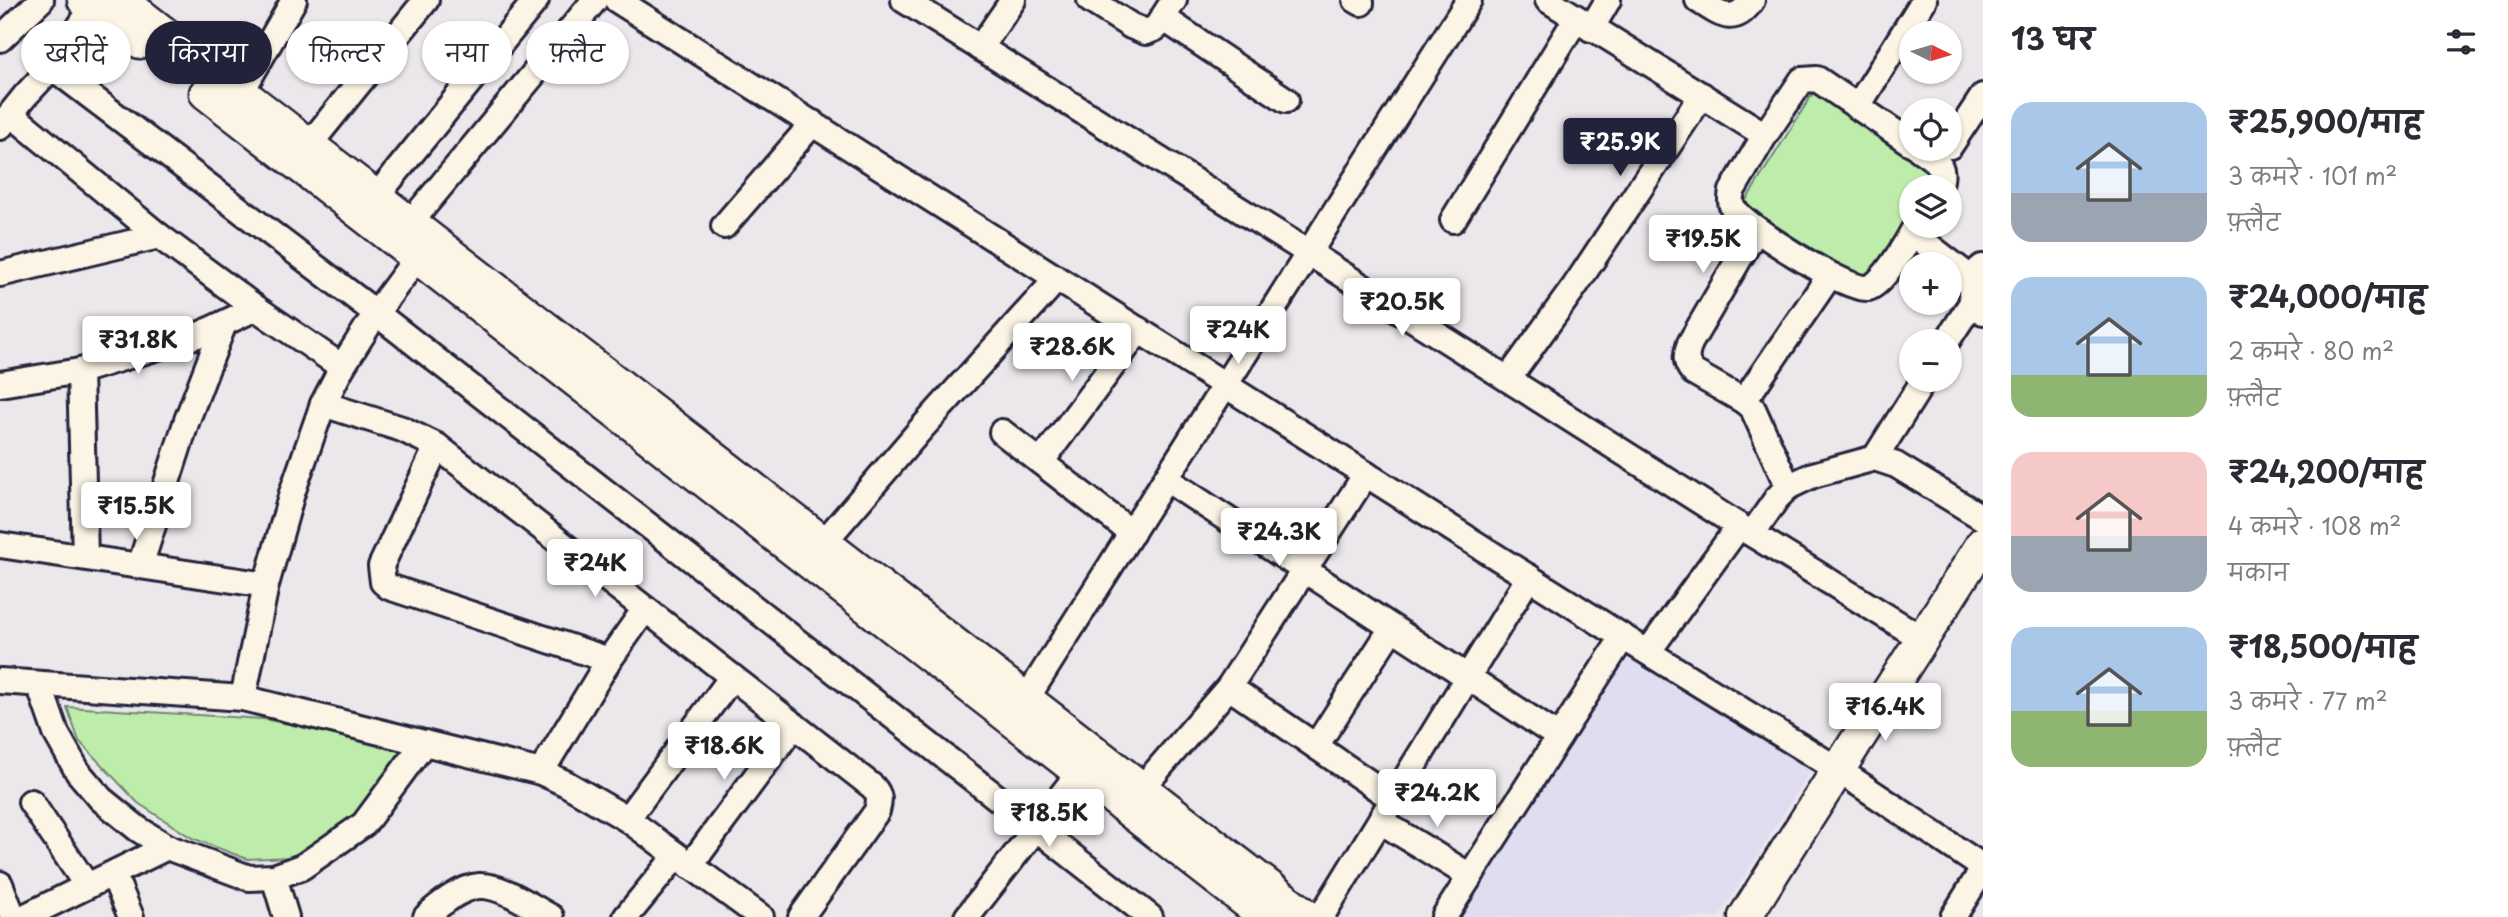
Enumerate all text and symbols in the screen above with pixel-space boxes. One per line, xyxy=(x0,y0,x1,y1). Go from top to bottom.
text: 13 घर xyxy=(2011,15,2095,60)
chip: खरीदें xyxy=(21,21,131,84)
chip: किराया xyxy=(145,21,272,84)
chip: फ़िल्टर xyxy=(286,21,408,84)
chip: नया xyxy=(422,21,512,84)
chip: फ़्लैट xyxy=(526,21,629,84)
north arrow xyxy=(1899,21,1962,84)
map controls xyxy=(1899,21,1962,392)
icon: filters xyxy=(2442,23,2480,61)
button: locate xyxy=(1899,98,1962,161)
text: ₹25,900/माह xyxy=(2228,98,2422,143)
pin: ₹25.9K xyxy=(1563,118,1677,178)
text: ₹25.9K xyxy=(1579,123,1661,158)
icon: home xyxy=(2067,130,2151,214)
text: 3 कमरे · 101 m² xyxy=(2228,158,2397,193)
button: layers xyxy=(1899,175,1962,238)
text: फ़्लैट xyxy=(2228,204,2280,239)
pin: ₹19.5K xyxy=(1646,216,1760,275)
text: ₹19.5K xyxy=(1665,220,1741,255)
button: + xyxy=(1899,252,1962,315)
text: ₹24,000/माह xyxy=(2228,273,2427,318)
pin: ₹20.5K xyxy=(1345,278,1459,338)
text: ₹20.5K xyxy=(1359,283,1445,318)
icon: home xyxy=(2067,305,2151,389)
pin: ₹24K xyxy=(1197,306,1279,366)
text: ₹24K xyxy=(1206,311,1270,346)
pin: ₹31.8K xyxy=(81,316,195,376)
text: ₹31.8K xyxy=(98,321,178,356)
pin: ₹28.6K xyxy=(1015,324,1129,383)
text: ₹28.6K xyxy=(1029,328,1115,363)
button: − xyxy=(1899,329,1962,392)
text: 2 कमरे · 80 m² xyxy=(2228,333,2394,368)
text: फ़्लैट xyxy=(2228,379,2280,414)
text: ₹24,200/माह xyxy=(2228,448,2424,493)
icon: home xyxy=(2067,480,2151,564)
pin: ₹15.5K xyxy=(79,482,193,542)
text: ₹15.5K xyxy=(97,487,175,522)
pin: ₹24.3K xyxy=(1222,508,1336,568)
text: 4 कमरे · 108 m² xyxy=(2228,508,2401,543)
text: ₹24.3K xyxy=(1237,513,1321,548)
pin: ₹24K xyxy=(554,540,636,599)
text: ₹24K xyxy=(563,544,627,579)
text: मकान xyxy=(2228,554,2289,589)
text: ₹18,500/माह xyxy=(2228,623,2417,668)
icon: home xyxy=(2067,655,2151,739)
text: 3 कमरे · 77 m² xyxy=(2228,683,2388,718)
pin: ₹16.4K xyxy=(1828,684,1942,743)
text: ₹16.4K xyxy=(1845,688,1925,723)
pin: ₹18.6K xyxy=(667,722,781,782)
text: ₹18.6K xyxy=(684,727,764,762)
text: फ़्लैट xyxy=(2228,729,2280,764)
pin: ₹24.2K xyxy=(1380,770,1494,829)
text: ₹24.2K xyxy=(1394,774,1480,809)
pin: ₹18.5K xyxy=(992,790,1106,849)
text: ₹18.5K xyxy=(1010,794,1088,829)

